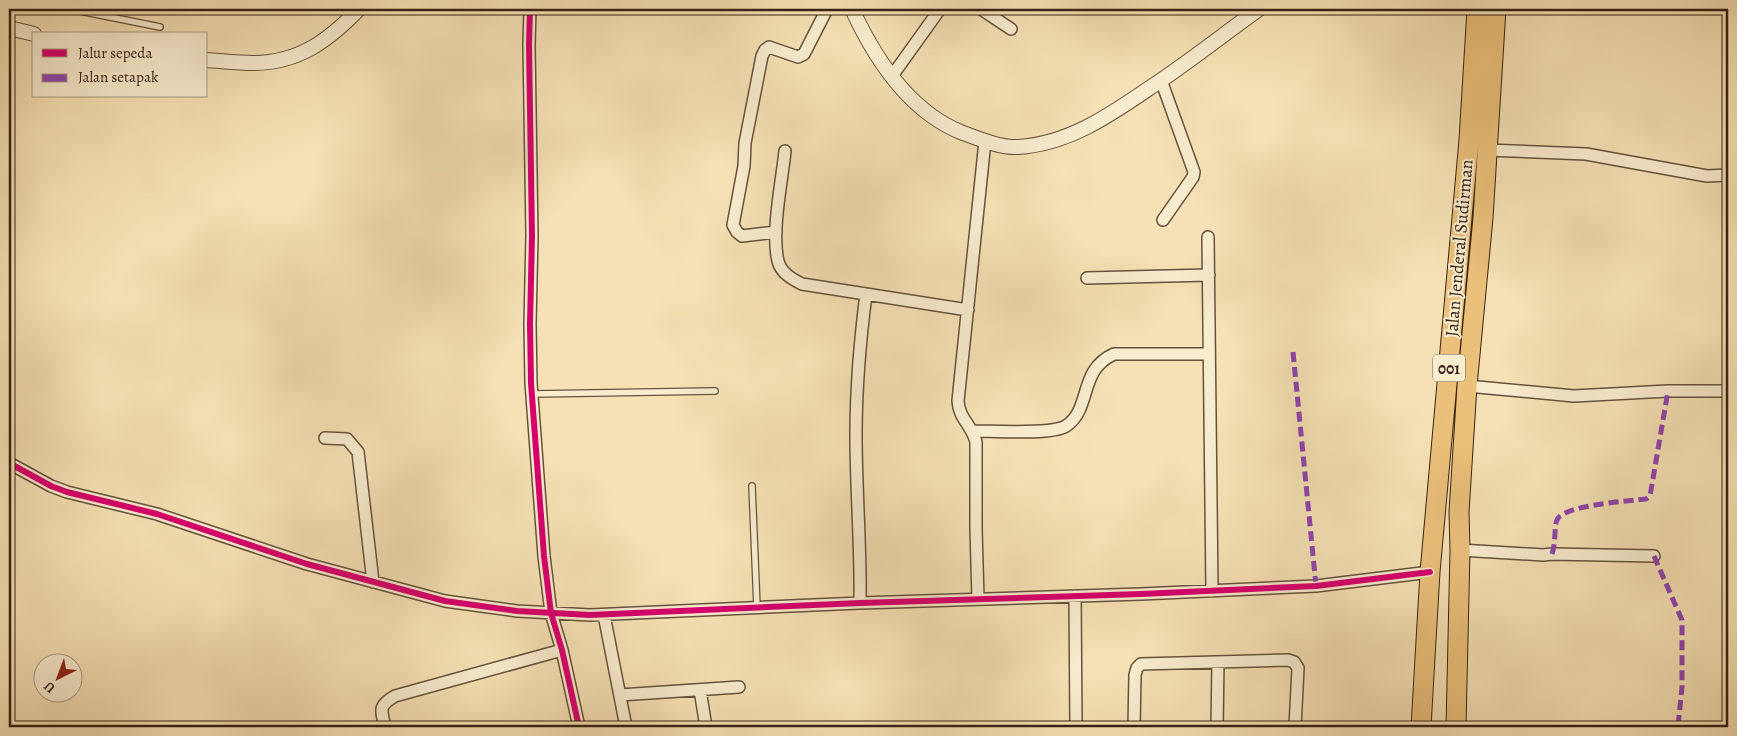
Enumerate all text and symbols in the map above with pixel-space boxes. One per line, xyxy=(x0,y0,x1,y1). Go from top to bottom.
legend xyxy=(32,32,208,98)
text: Jalur sepeda xyxy=(78,43,152,63)
text: Jalan setapak xyxy=(78,67,159,87)
street label: Jalan Jenderal Sudirman xyxy=(1439,158,1479,338)
road number: 001 xyxy=(1433,354,1465,382)
north arrow xyxy=(32,654,82,704)
text: U xyxy=(40,677,59,697)

